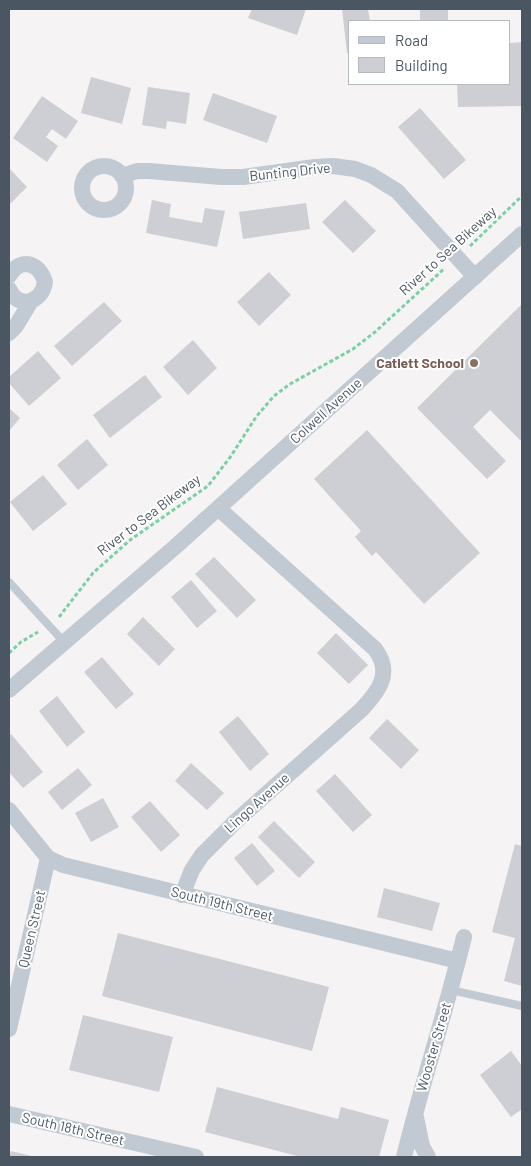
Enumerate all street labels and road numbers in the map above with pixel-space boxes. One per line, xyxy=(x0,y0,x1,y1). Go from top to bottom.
street label: Bunting Drive xyxy=(249,159,331,185)
street label: River to Sea Bikeway xyxy=(396,203,500,299)
street label: Colwell Avenue xyxy=(287,375,365,447)
street label: River to Sea Bikeway xyxy=(94,471,204,559)
street label: Lingo Avenue xyxy=(221,769,293,837)
street label: South 19th Street xyxy=(169,883,275,925)
street label: Queen Street xyxy=(15,889,49,969)
street label: Wooster Street xyxy=(413,1000,455,1094)
street label: South 18th Street xyxy=(20,1109,126,1149)

